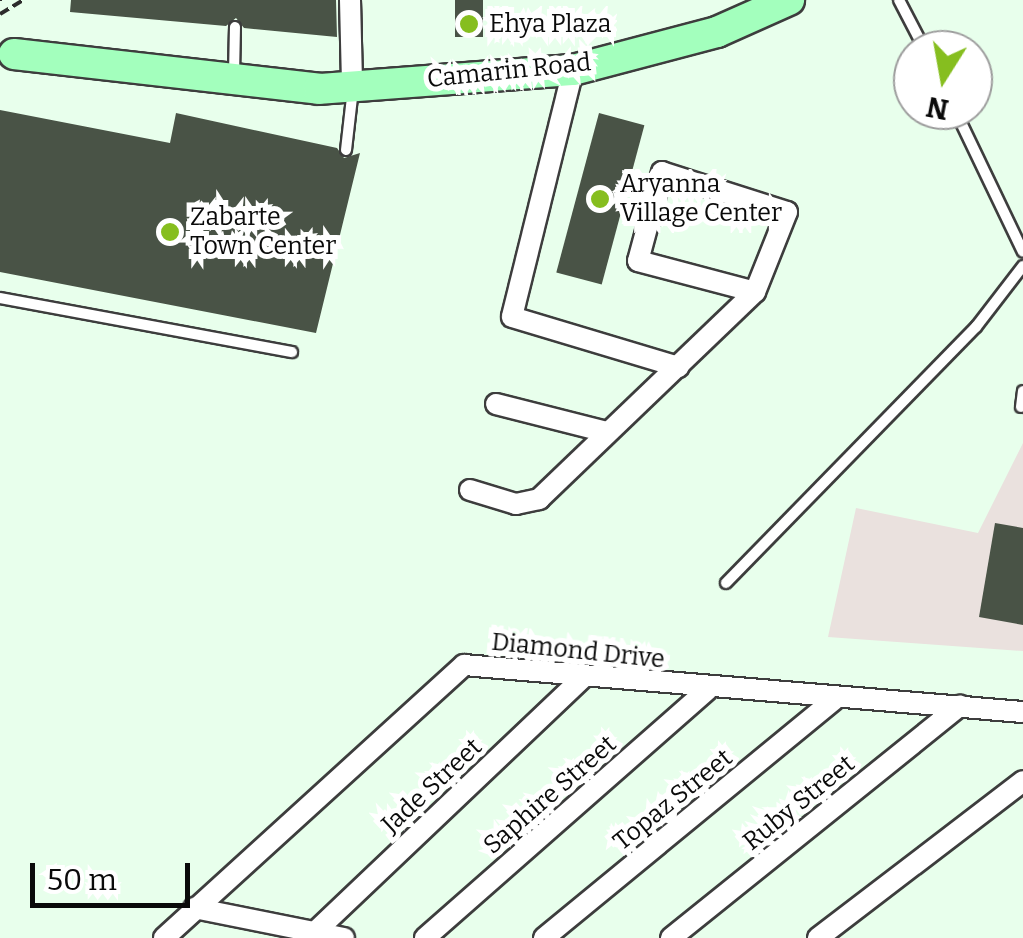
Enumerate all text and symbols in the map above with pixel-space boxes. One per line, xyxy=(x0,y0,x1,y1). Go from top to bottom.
place label: Ehya Plaza xyxy=(489,9,612,39)
marker: Ehya Plaza xyxy=(458,13,480,35)
north arrow xyxy=(893,30,993,130)
street label: Camarin Road xyxy=(426,47,592,95)
text: N xyxy=(924,90,951,126)
place label: Aryanna Village Center xyxy=(620,170,782,229)
marker: Aryanna Village Center xyxy=(589,188,611,210)
place label: Zabarte Town Center xyxy=(190,203,336,262)
marker: Zabarte Town Center xyxy=(159,221,181,243)
street label: Diamond Drive xyxy=(490,627,666,675)
street label: Saphire Street xyxy=(478,729,622,861)
street label: Jade Street xyxy=(376,732,488,840)
street label: Topaz Street xyxy=(608,743,738,857)
street label: Ruby Street xyxy=(737,749,861,857)
scale bar xyxy=(35,843,195,905)
text: 50 m xyxy=(47,862,117,898)

